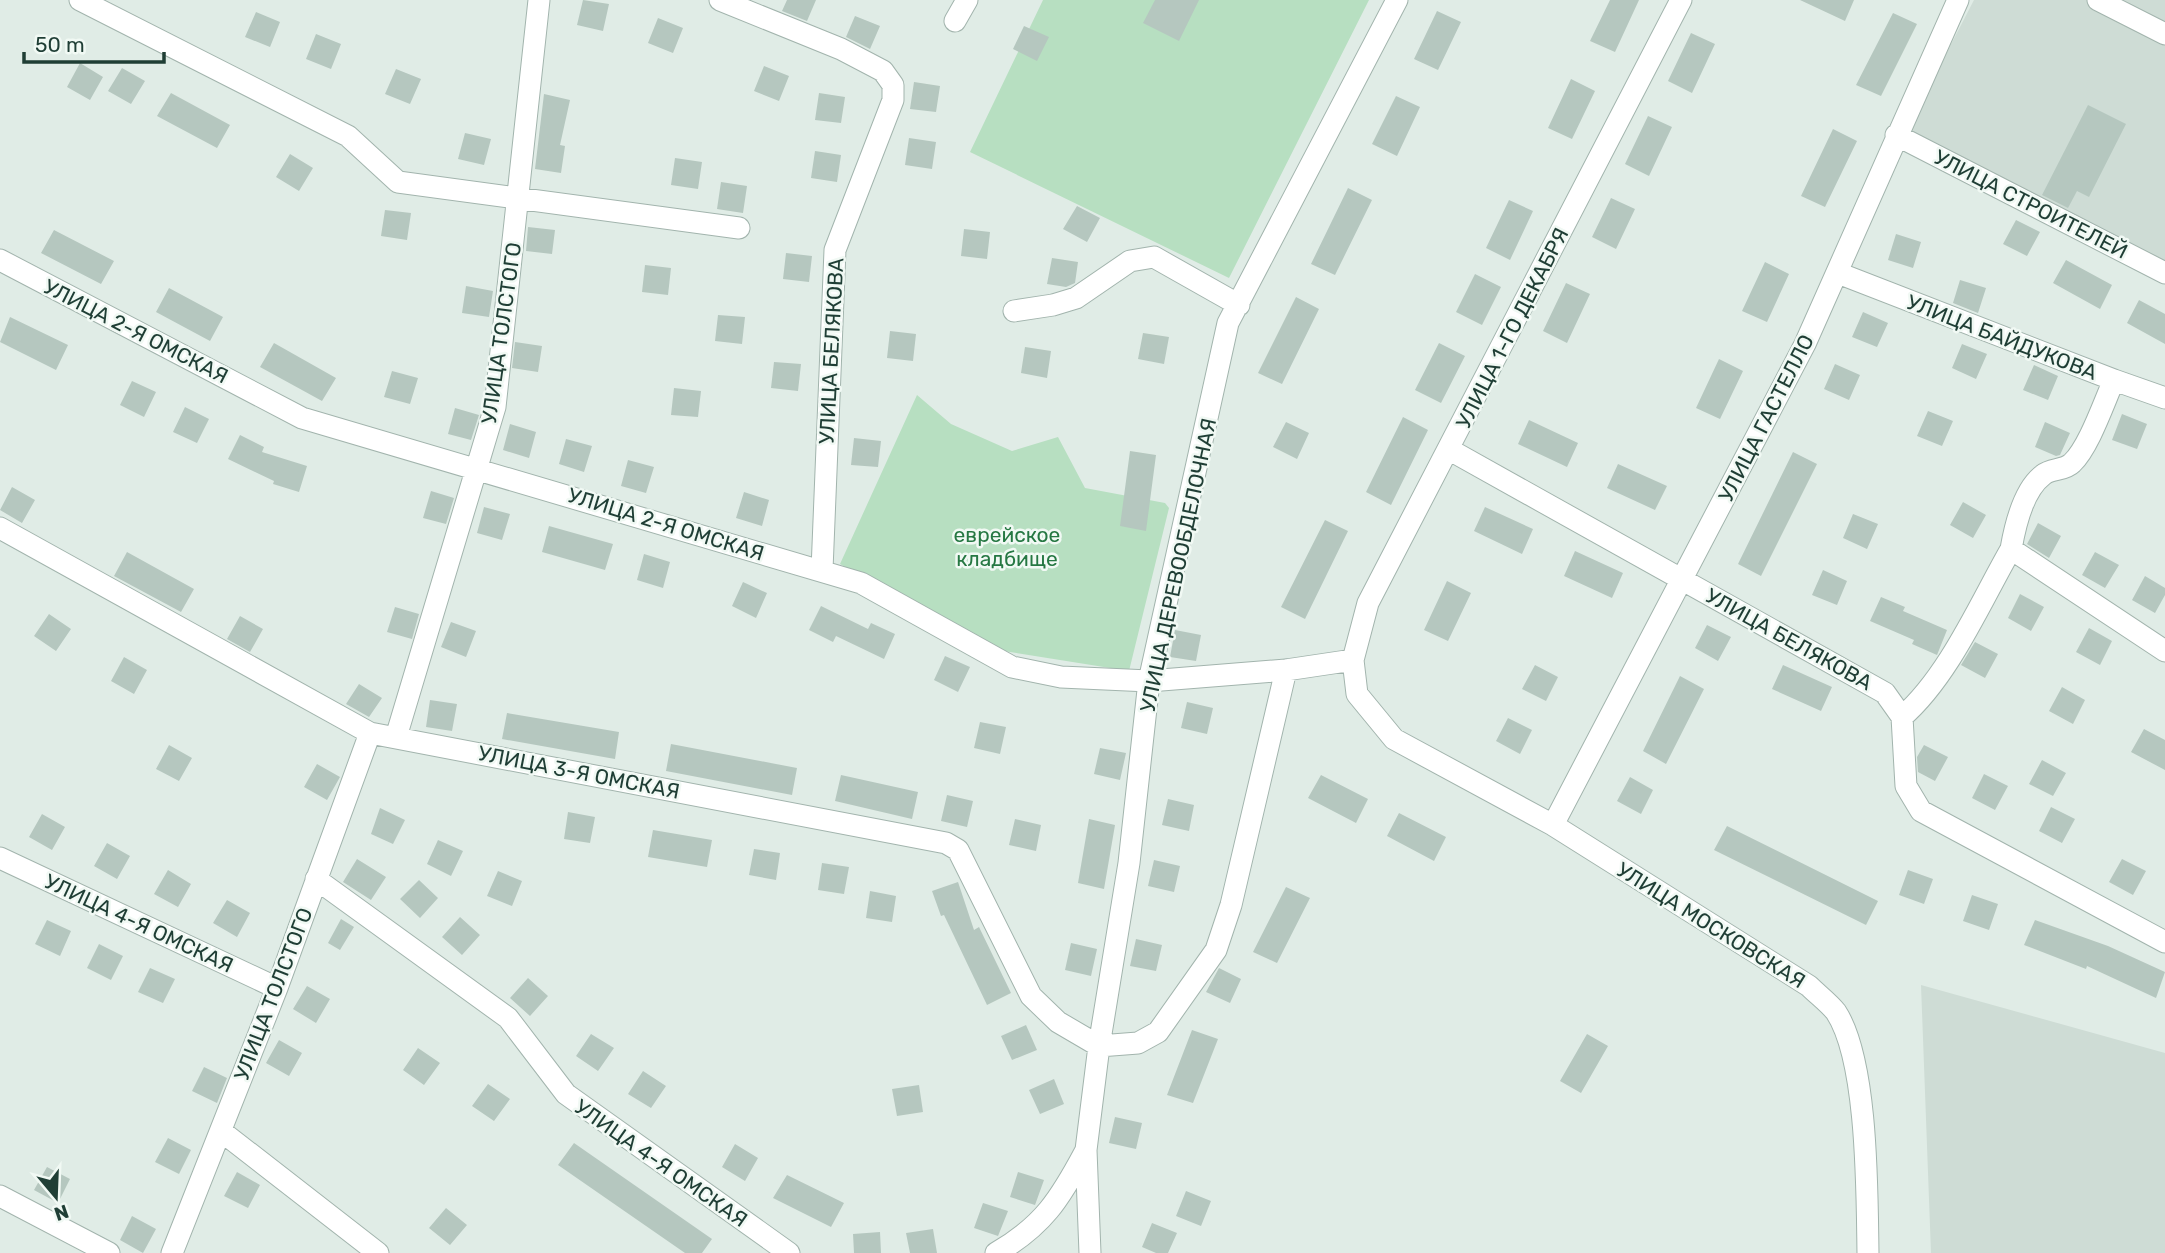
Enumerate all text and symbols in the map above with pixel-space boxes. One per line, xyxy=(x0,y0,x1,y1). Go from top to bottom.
scale bar xyxy=(24,21,164,65)
text: 50 m xyxy=(35,32,85,57)
street label: УЛИЦА СТРОИТЕЛЕЙ xyxy=(1930,144,2132,264)
street label: УЛИЦА 1-ГО ДЕКАБРЯ xyxy=(1451,224,1573,432)
street label: УЛИЦА ТОЛСТОГО xyxy=(476,241,526,425)
street label: УЛИЦА БЕЛЯКОВА xyxy=(814,257,848,445)
street label: УЛИЦА 2-Я ОМСКАЯ xyxy=(39,274,233,388)
street label: УЛИЦА БАЙДУКОВА xyxy=(1903,289,2101,385)
street label: УЛИЦА ГАСТЕЛЛО xyxy=(1713,330,1819,506)
street label: УЛИЦА ДЕРЕВООБДЕЛОЧНАЯ xyxy=(1135,416,1221,714)
street label: УЛИЦА 2-Я ОМСКАЯ xyxy=(565,482,767,566)
park label: еврейское кладбище xyxy=(954,522,1060,571)
street label: УЛИЦА БЕЛЯКОВА xyxy=(1701,583,1877,695)
street label: УЛИЦА 3-Я ОМСКАЯ xyxy=(476,740,682,804)
street label: УЛИЦА МОСКОВСКАЯ xyxy=(1612,857,1810,993)
street label: УЛИЦА 4-Я ОМСКАЯ xyxy=(41,868,237,978)
street label: УЛИЦА ТОЛСТОГО xyxy=(229,904,317,1084)
street label: УЛИЦА 4-Я ОМСКАЯ xyxy=(570,1094,752,1232)
north arrow xyxy=(21,1162,91,1232)
text: N xyxy=(51,1200,72,1226)

